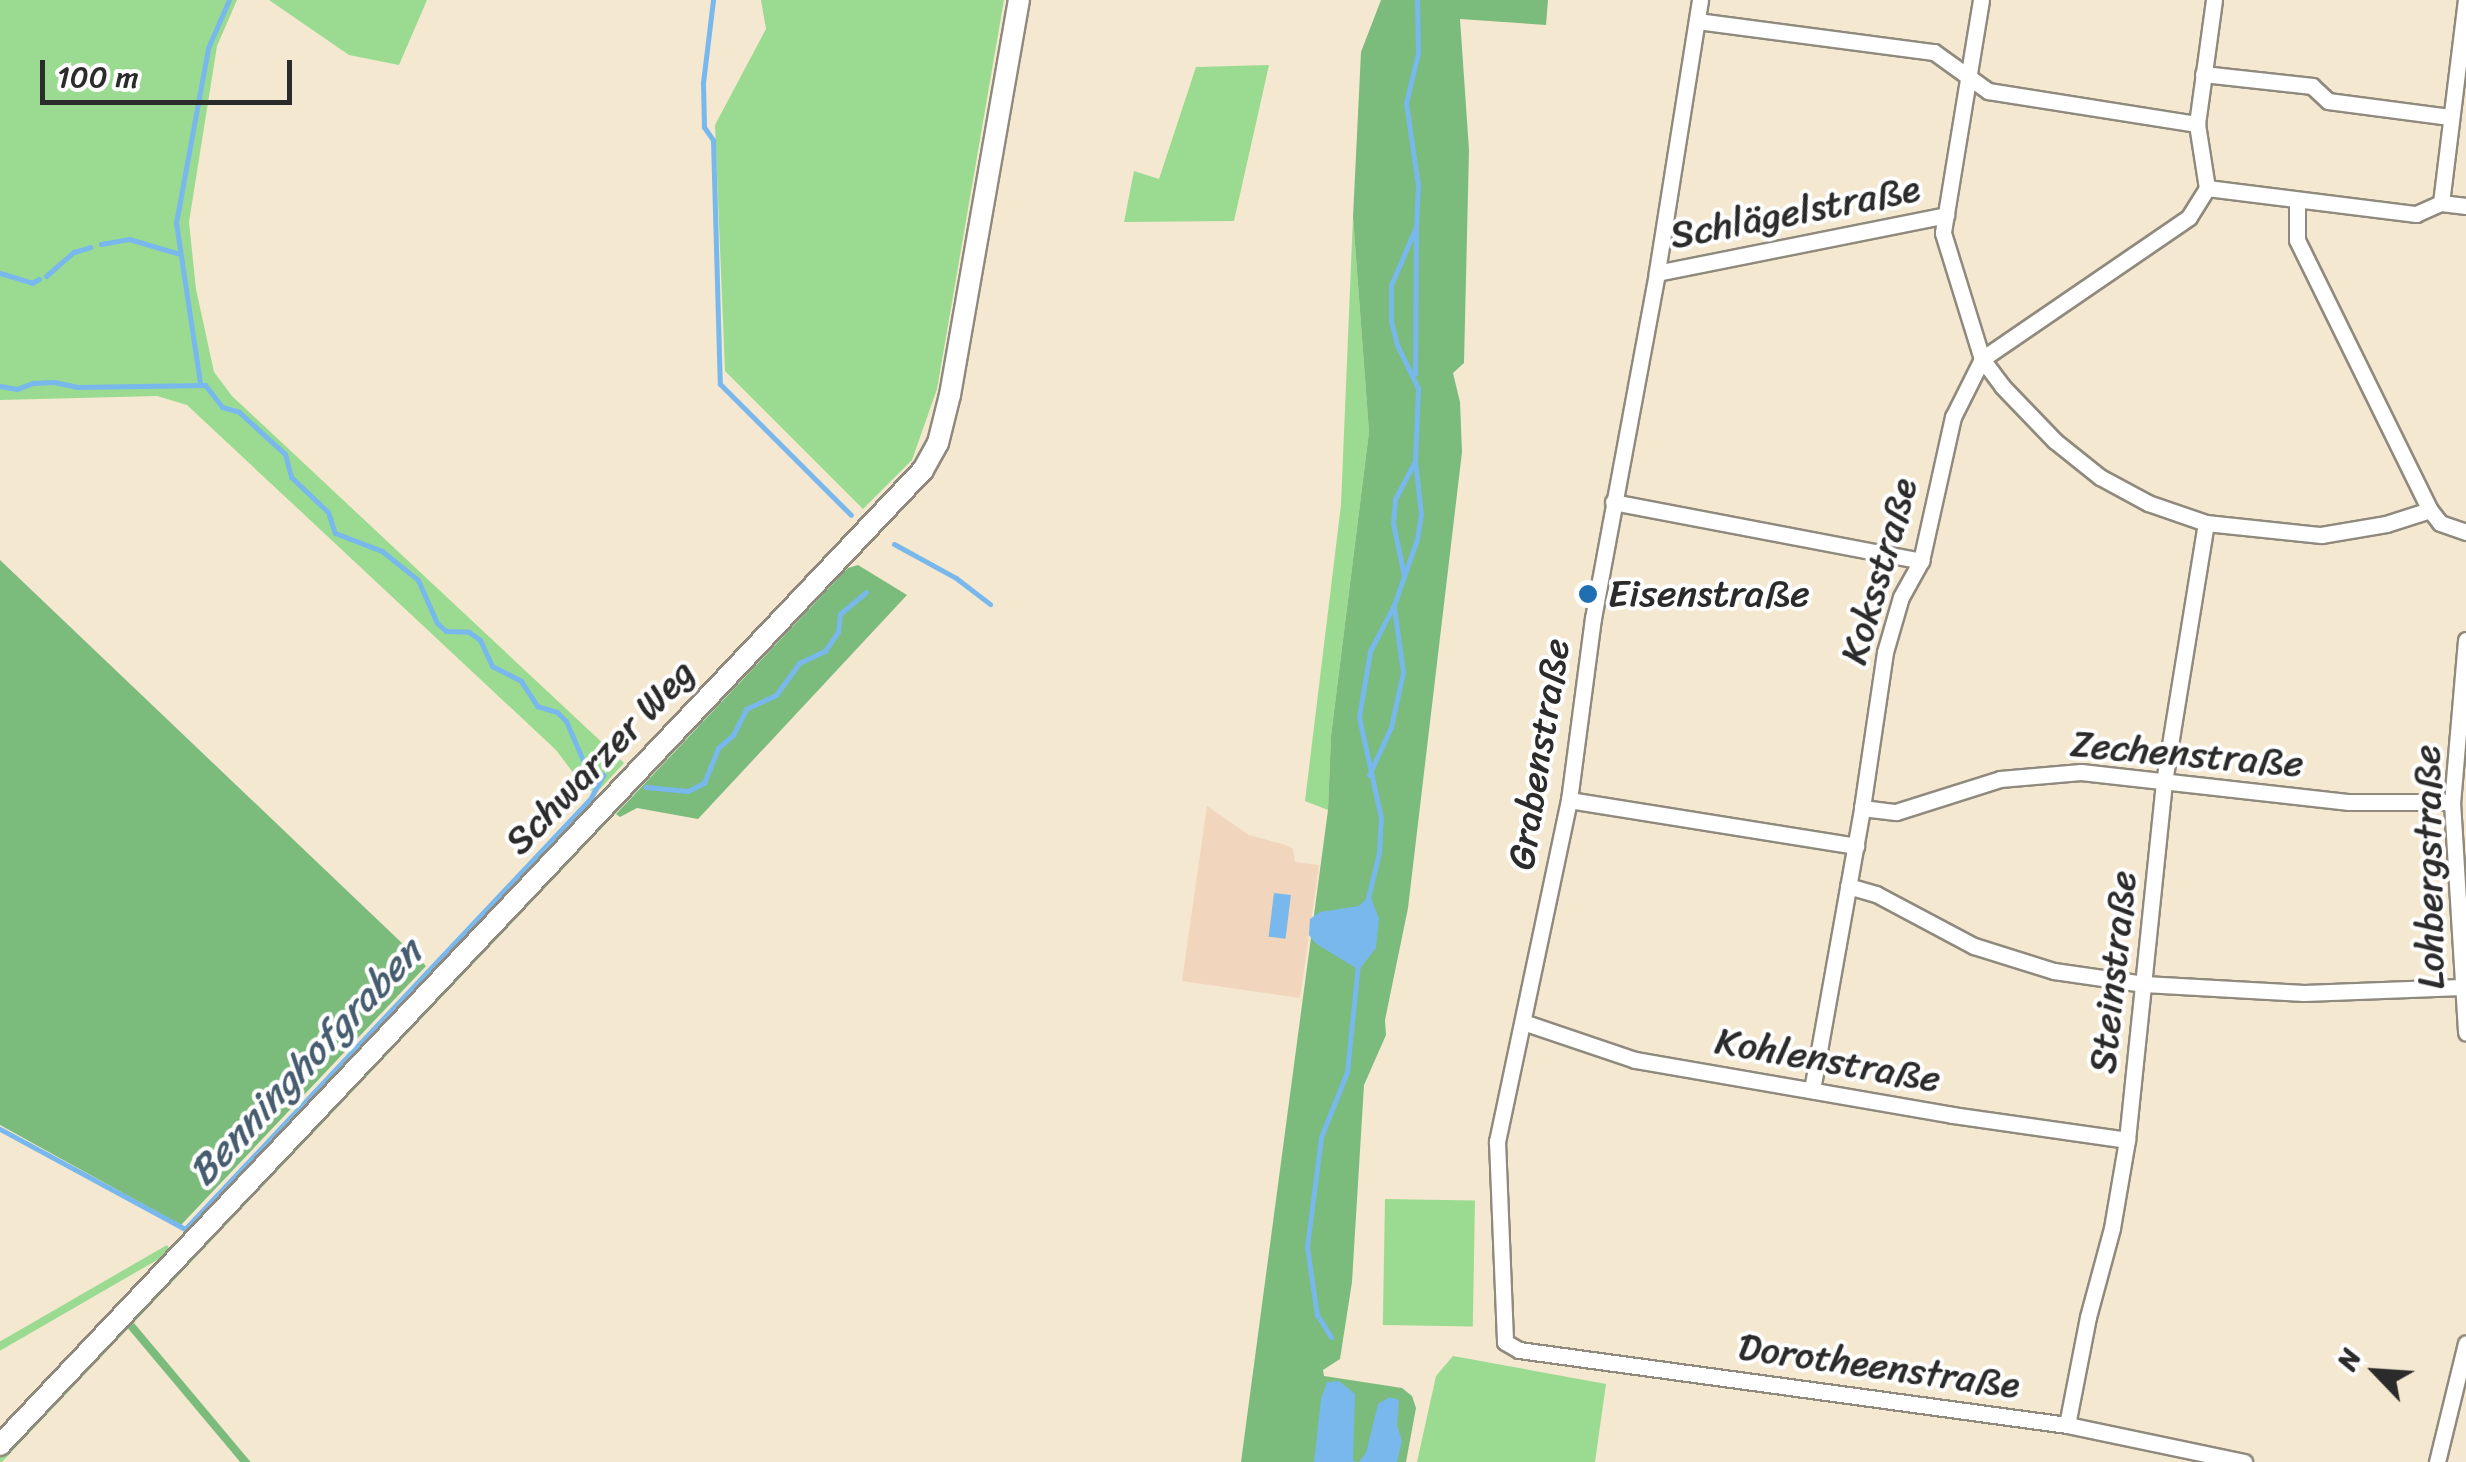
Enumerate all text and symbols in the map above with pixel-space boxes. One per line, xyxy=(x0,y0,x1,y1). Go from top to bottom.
scale bar xyxy=(45,40,298,102)
text: 100 m xyxy=(57,50,139,104)
street label: Schlägelstraße xyxy=(1666,165,1924,259)
street label: Koksstraße xyxy=(1831,473,1927,669)
place label: Eisenstraße xyxy=(1608,571,1810,617)
marker: Eisenstraße xyxy=(1577,583,1599,605)
street label: Grabenstraße xyxy=(1498,635,1580,873)
street label: Schwarzer Weg xyxy=(495,650,705,864)
street label: Zechenstraße xyxy=(2069,721,2305,787)
street label: Lohbergstraße xyxy=(2404,744,2454,990)
street label: Steinstraße xyxy=(2080,868,2146,1076)
water label: Benninghofgraben xyxy=(178,929,432,1195)
street label: Kohlenstraße xyxy=(1712,1018,1944,1102)
north arrow xyxy=(2326,1322,2426,1422)
street label: Dorotheenstraße xyxy=(1735,1324,2023,1408)
text: N xyxy=(2322,1340,2375,1378)

